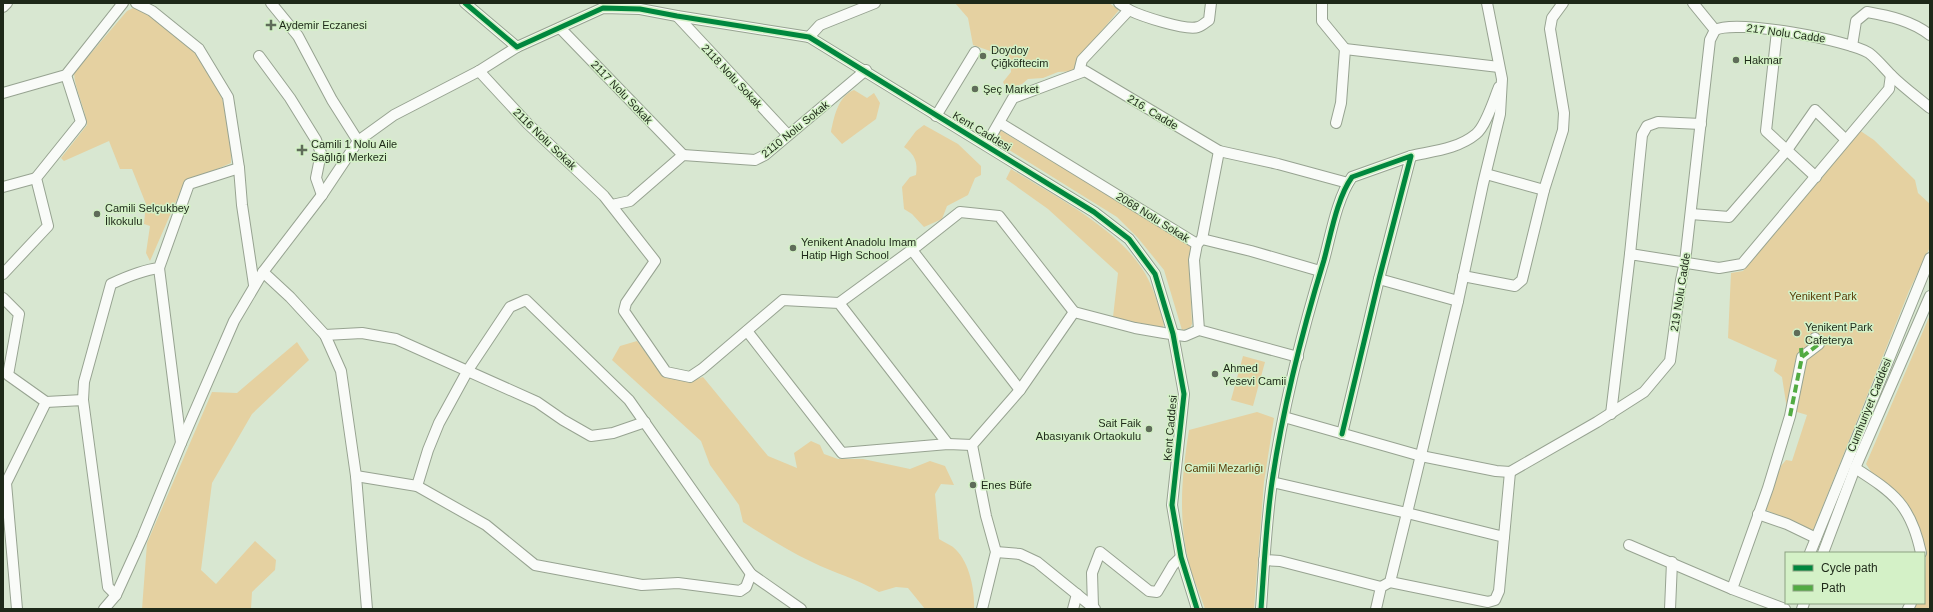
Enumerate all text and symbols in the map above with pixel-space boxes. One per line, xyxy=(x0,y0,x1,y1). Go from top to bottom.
place label: Aydemir Eczanesi xyxy=(279,19,367,31)
marker: Aydemir Eczanesi xyxy=(266,20,276,30)
street label: 217 Nolu Cadde xyxy=(1746,22,1826,44)
street label: 2118 Nolu Sokak xyxy=(699,42,765,111)
place label: Doydoy Çiğköftecim xyxy=(991,44,1048,69)
marker: Doydoy Çiğköftecim xyxy=(978,51,988,61)
place label: Hakmar xyxy=(1744,54,1783,66)
marker: Hakmar xyxy=(1731,55,1741,65)
street label: 2117 Nolu Sokak xyxy=(589,58,655,126)
place label: Şeç Market xyxy=(983,83,1039,95)
marker: Şeç Market xyxy=(970,84,980,94)
street label: 216. Cadde xyxy=(1126,92,1180,132)
street label: 2110 Nolu Sokak xyxy=(759,98,831,160)
street label: 2116 Nolu Sokak xyxy=(511,106,579,172)
street label: Kent Caddesi xyxy=(951,109,1013,153)
place label: Camili 1 Nolu Aile Sağlığı Merkezi xyxy=(311,138,397,163)
marker: Camili 1 Nolu Aile Sağlığı Merkezi xyxy=(296,144,308,156)
street label: 2068 Nolu Sokak xyxy=(1114,190,1192,245)
place label: Camili Selçukbey İlkokulu xyxy=(105,202,190,227)
marker: Camili Selçukbey İlkokulu xyxy=(92,209,102,219)
place label: Yenikent Anadolu Imam Hatip High School xyxy=(801,236,916,261)
marker: Yenikent Anadolu Imam Hatip High School xyxy=(788,243,798,253)
street label: 219 Nolu Cadde xyxy=(1668,252,1692,332)
park label: Yenikent Park xyxy=(1789,290,1857,302)
place label: Yenikent Park Cafeterya xyxy=(1805,321,1873,346)
marker: Yenikent Park Cafeterya xyxy=(1792,328,1802,338)
street label: Cumhuriyet Caddesi xyxy=(1845,357,1893,453)
place label: Ahmed Yesevi Camii xyxy=(1223,362,1286,387)
marker: Ahmed Yesevi Camii xyxy=(1210,369,1220,379)
street label: Kent Caddesi xyxy=(1161,395,1179,461)
place label: Sait Faik Abasıyanık Ortaokulu xyxy=(1036,417,1141,442)
marker: Sait Faik Abasıyanık Ortaokulu xyxy=(1144,424,1154,434)
park label: Camili Mezarlığı xyxy=(1185,462,1263,474)
place label: Enes Büfe xyxy=(981,479,1032,491)
marker: Enes Büfe xyxy=(968,480,978,490)
legend xyxy=(1785,552,1925,604)
text: Cycle path xyxy=(1821,561,1878,575)
text: Path xyxy=(1821,581,1846,595)

